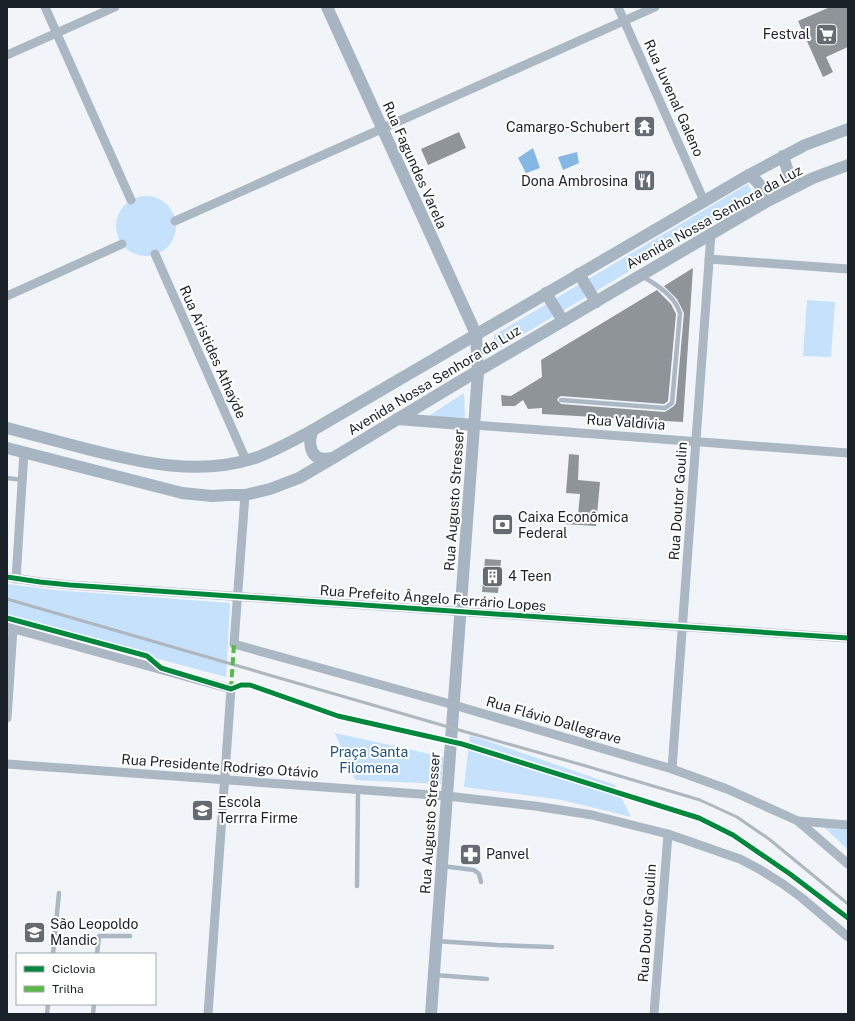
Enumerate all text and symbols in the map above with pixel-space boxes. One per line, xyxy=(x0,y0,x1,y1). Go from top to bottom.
supermarket icon: Festval xyxy=(813,21,839,47)
place label: Festval xyxy=(763,26,810,42)
street label: Rua Juvenal Galeno xyxy=(641,37,707,159)
street label: Rua Fagundes Varela xyxy=(380,99,450,231)
temple icon: Camargo-Schubert xyxy=(632,114,658,140)
place label: Camargo-Schubert xyxy=(506,119,630,135)
street label: Avenida Nossa Senhora da Luz xyxy=(623,162,805,272)
restaurant icon: Dona Ambrosina xyxy=(631,168,657,194)
place label: Dona Ambrosina xyxy=(521,173,628,189)
street label: Rua Aristides Athaýde xyxy=(176,283,250,421)
street label: Avenida Nossa Senhora da Luz xyxy=(345,322,523,438)
street label: Rua Valdívia xyxy=(586,411,666,433)
street label: Rua Augusto Stresser xyxy=(441,429,467,571)
street label: Rua Doutor Goulin xyxy=(666,441,690,561)
place label: Caixa Econômica Federal xyxy=(518,509,628,541)
bank icon: Caixa Econômica Federal xyxy=(489,512,515,538)
building icon: 4 Teen xyxy=(479,563,505,589)
place label: 4 Teen xyxy=(508,568,551,584)
street label: Rua Prefeito Ângelo Ferrário Lopes xyxy=(319,581,547,614)
street label: Rua Flávio Dallegrave xyxy=(485,693,624,747)
park label: Praça Santa Filomena xyxy=(330,744,408,776)
street label: Rua Presidente Rodrigo Otávio xyxy=(121,751,319,781)
street label: Rua Augusto Stresser xyxy=(417,752,443,894)
place label: Escola Terrra Firme xyxy=(218,794,298,826)
school or university icon: Escola Terrra Firme xyxy=(189,797,215,823)
pharmacy icon: Panvel xyxy=(457,841,483,867)
place label: Panvel xyxy=(486,846,529,862)
street label: Rua Doutor Goulin xyxy=(635,863,659,983)
place label: São Leopoldo Mandic xyxy=(50,916,138,948)
school or university icon: São Leopoldo Mandic xyxy=(22,919,48,945)
legend xyxy=(16,953,156,1005)
text: Ciclovia xyxy=(52,962,95,976)
text: Trilha xyxy=(52,982,84,996)

